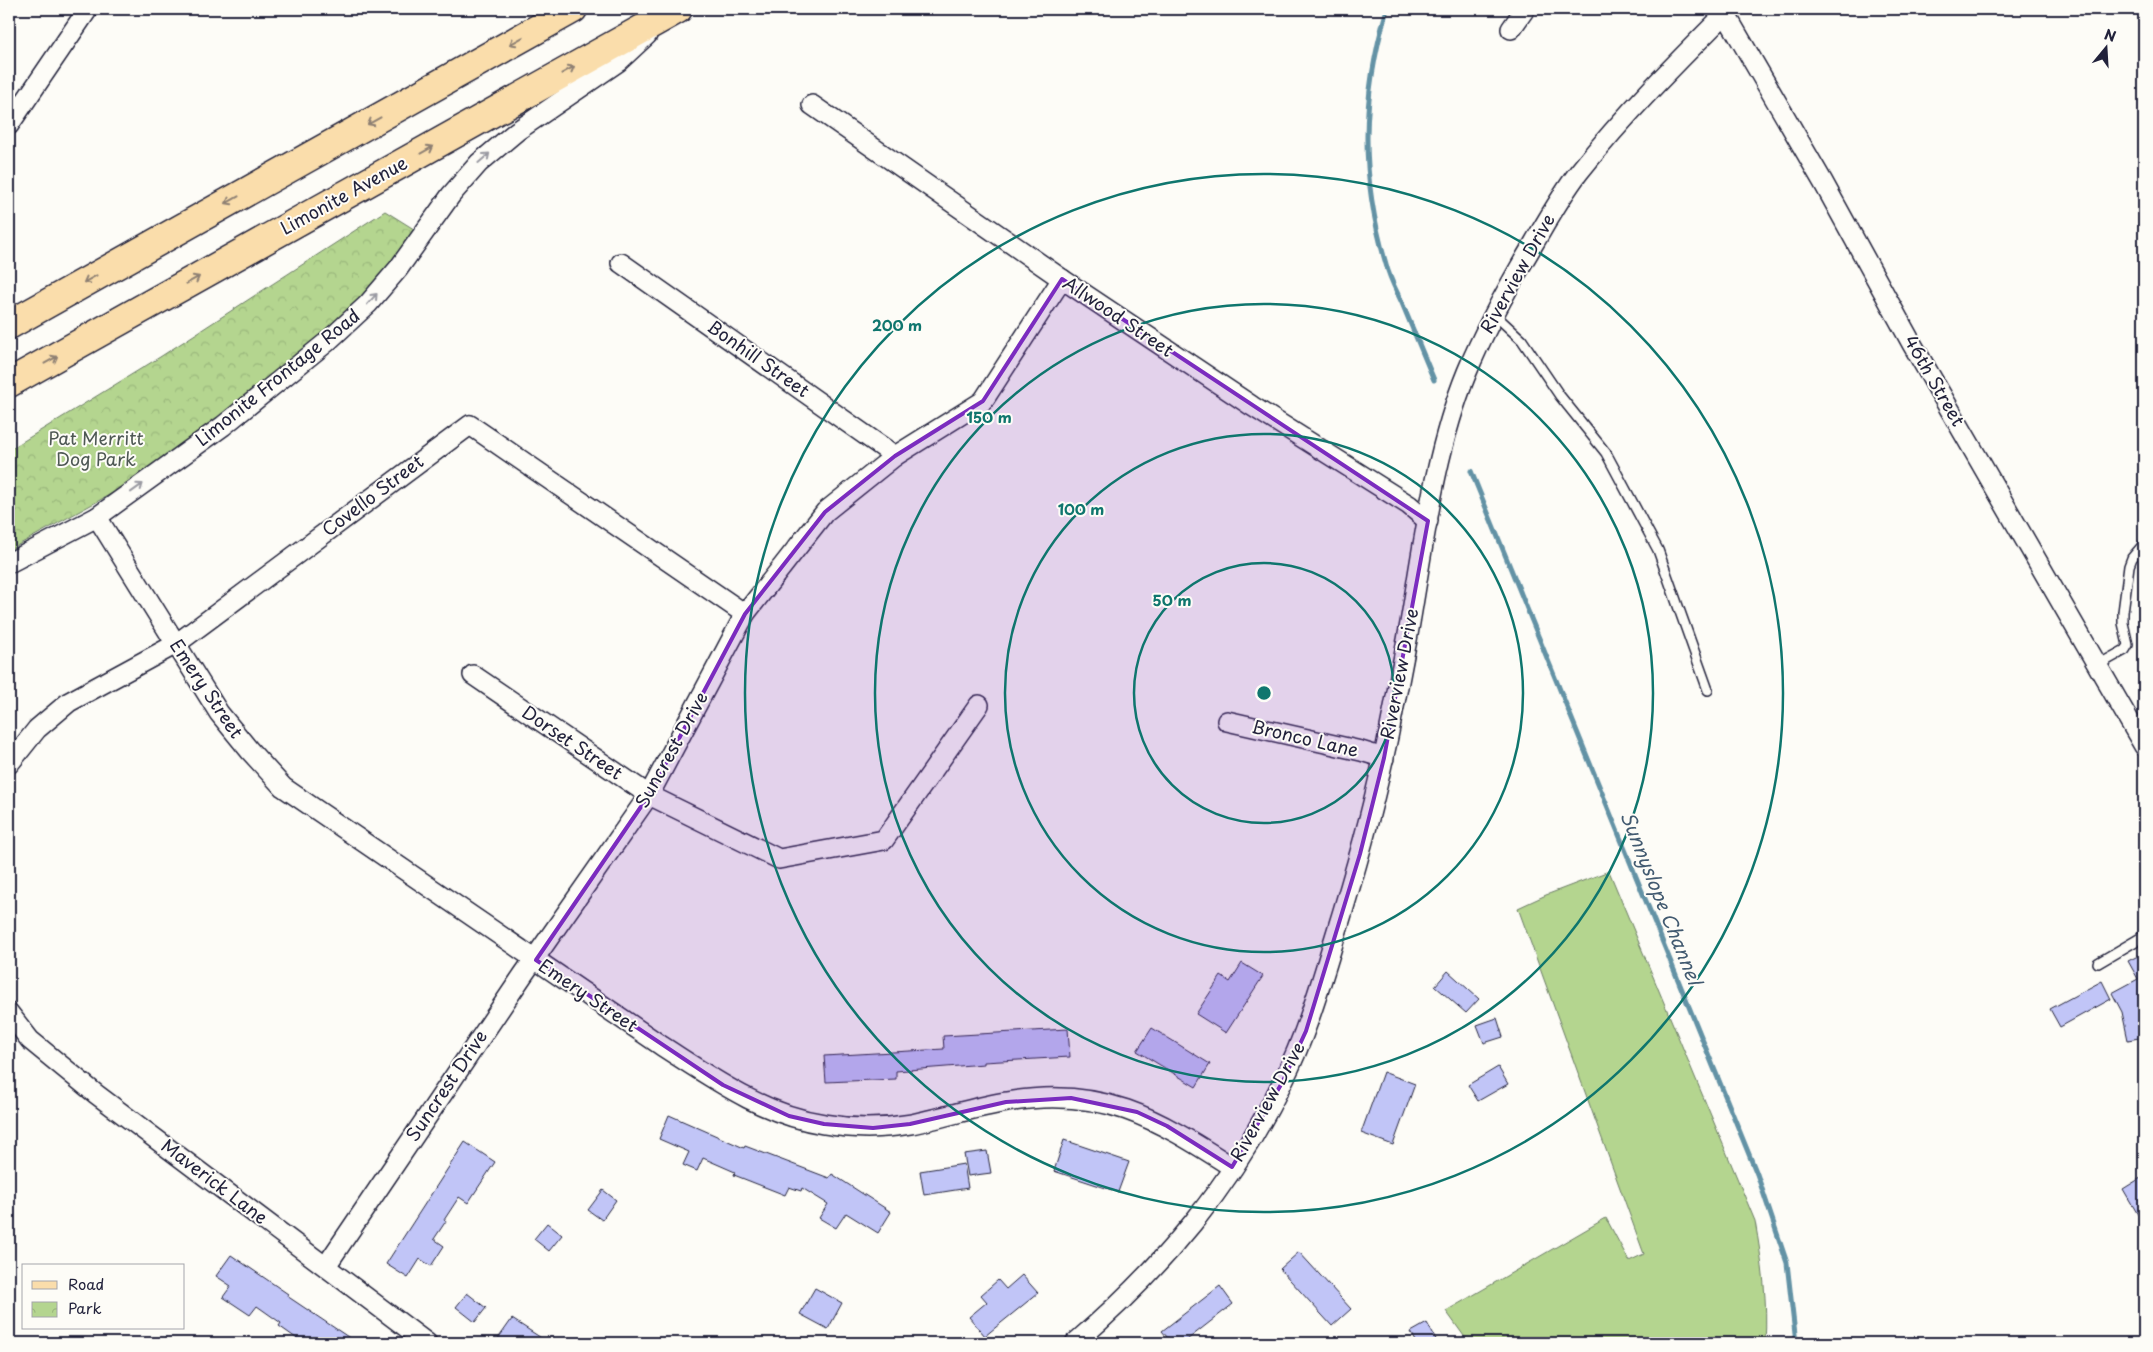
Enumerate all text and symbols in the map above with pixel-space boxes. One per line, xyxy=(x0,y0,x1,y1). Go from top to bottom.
north arrow xyxy=(2080,22,2130,72)
text: N xyxy=(2102,23,2119,47)
one-way arrow xyxy=(508,36,523,46)
one-way arrow xyxy=(561,65,576,75)
one-way arrow xyxy=(367,116,382,126)
one-way arrow xyxy=(419,144,433,154)
street label: Limonite Avenue xyxy=(275,148,412,241)
one-way arrow xyxy=(478,153,491,164)
one-way arrow xyxy=(225,196,240,205)
street label: Riverview Drive xyxy=(1473,208,1561,338)
street label: Allwood Street xyxy=(1058,269,1180,363)
one-way arrow xyxy=(83,274,98,284)
one-way arrow xyxy=(186,275,200,285)
one-way arrow xyxy=(366,292,378,305)
street label: Limonite Frontage Road xyxy=(189,302,365,452)
street label: Bonhill Street xyxy=(702,312,816,403)
text: 200 m xyxy=(872,313,922,336)
street label: 46th Street xyxy=(1898,330,1972,431)
one-way arrow xyxy=(44,354,58,364)
text: 150 m xyxy=(966,405,1012,428)
park label: Pat Merritt Dog Park xyxy=(48,424,144,472)
street label: Covello Street xyxy=(316,448,429,542)
one-way arrow xyxy=(130,483,143,494)
text: 100 m xyxy=(1058,497,1104,520)
text: 50 m xyxy=(1153,588,1191,611)
street label: Riverview Drive xyxy=(1373,606,1424,742)
street label: Emery Street xyxy=(164,633,250,743)
centre of rings xyxy=(1255,684,1273,702)
street label: Suncrest Drive xyxy=(628,686,714,812)
street label: Dorset Street xyxy=(517,698,629,785)
street label: Bronco Lane xyxy=(1249,712,1362,763)
water label: Sunnyslope Channel xyxy=(1614,807,1711,991)
street label: Emery Street xyxy=(534,952,644,1038)
street label: Suncrest Drive xyxy=(398,1024,493,1146)
street label: Riverview Drive xyxy=(1223,1036,1311,1166)
street label: Maverick Lane xyxy=(156,1132,274,1230)
legend xyxy=(22,1264,185,1330)
text: Road xyxy=(68,1272,104,1295)
text: Park xyxy=(68,1296,102,1319)

